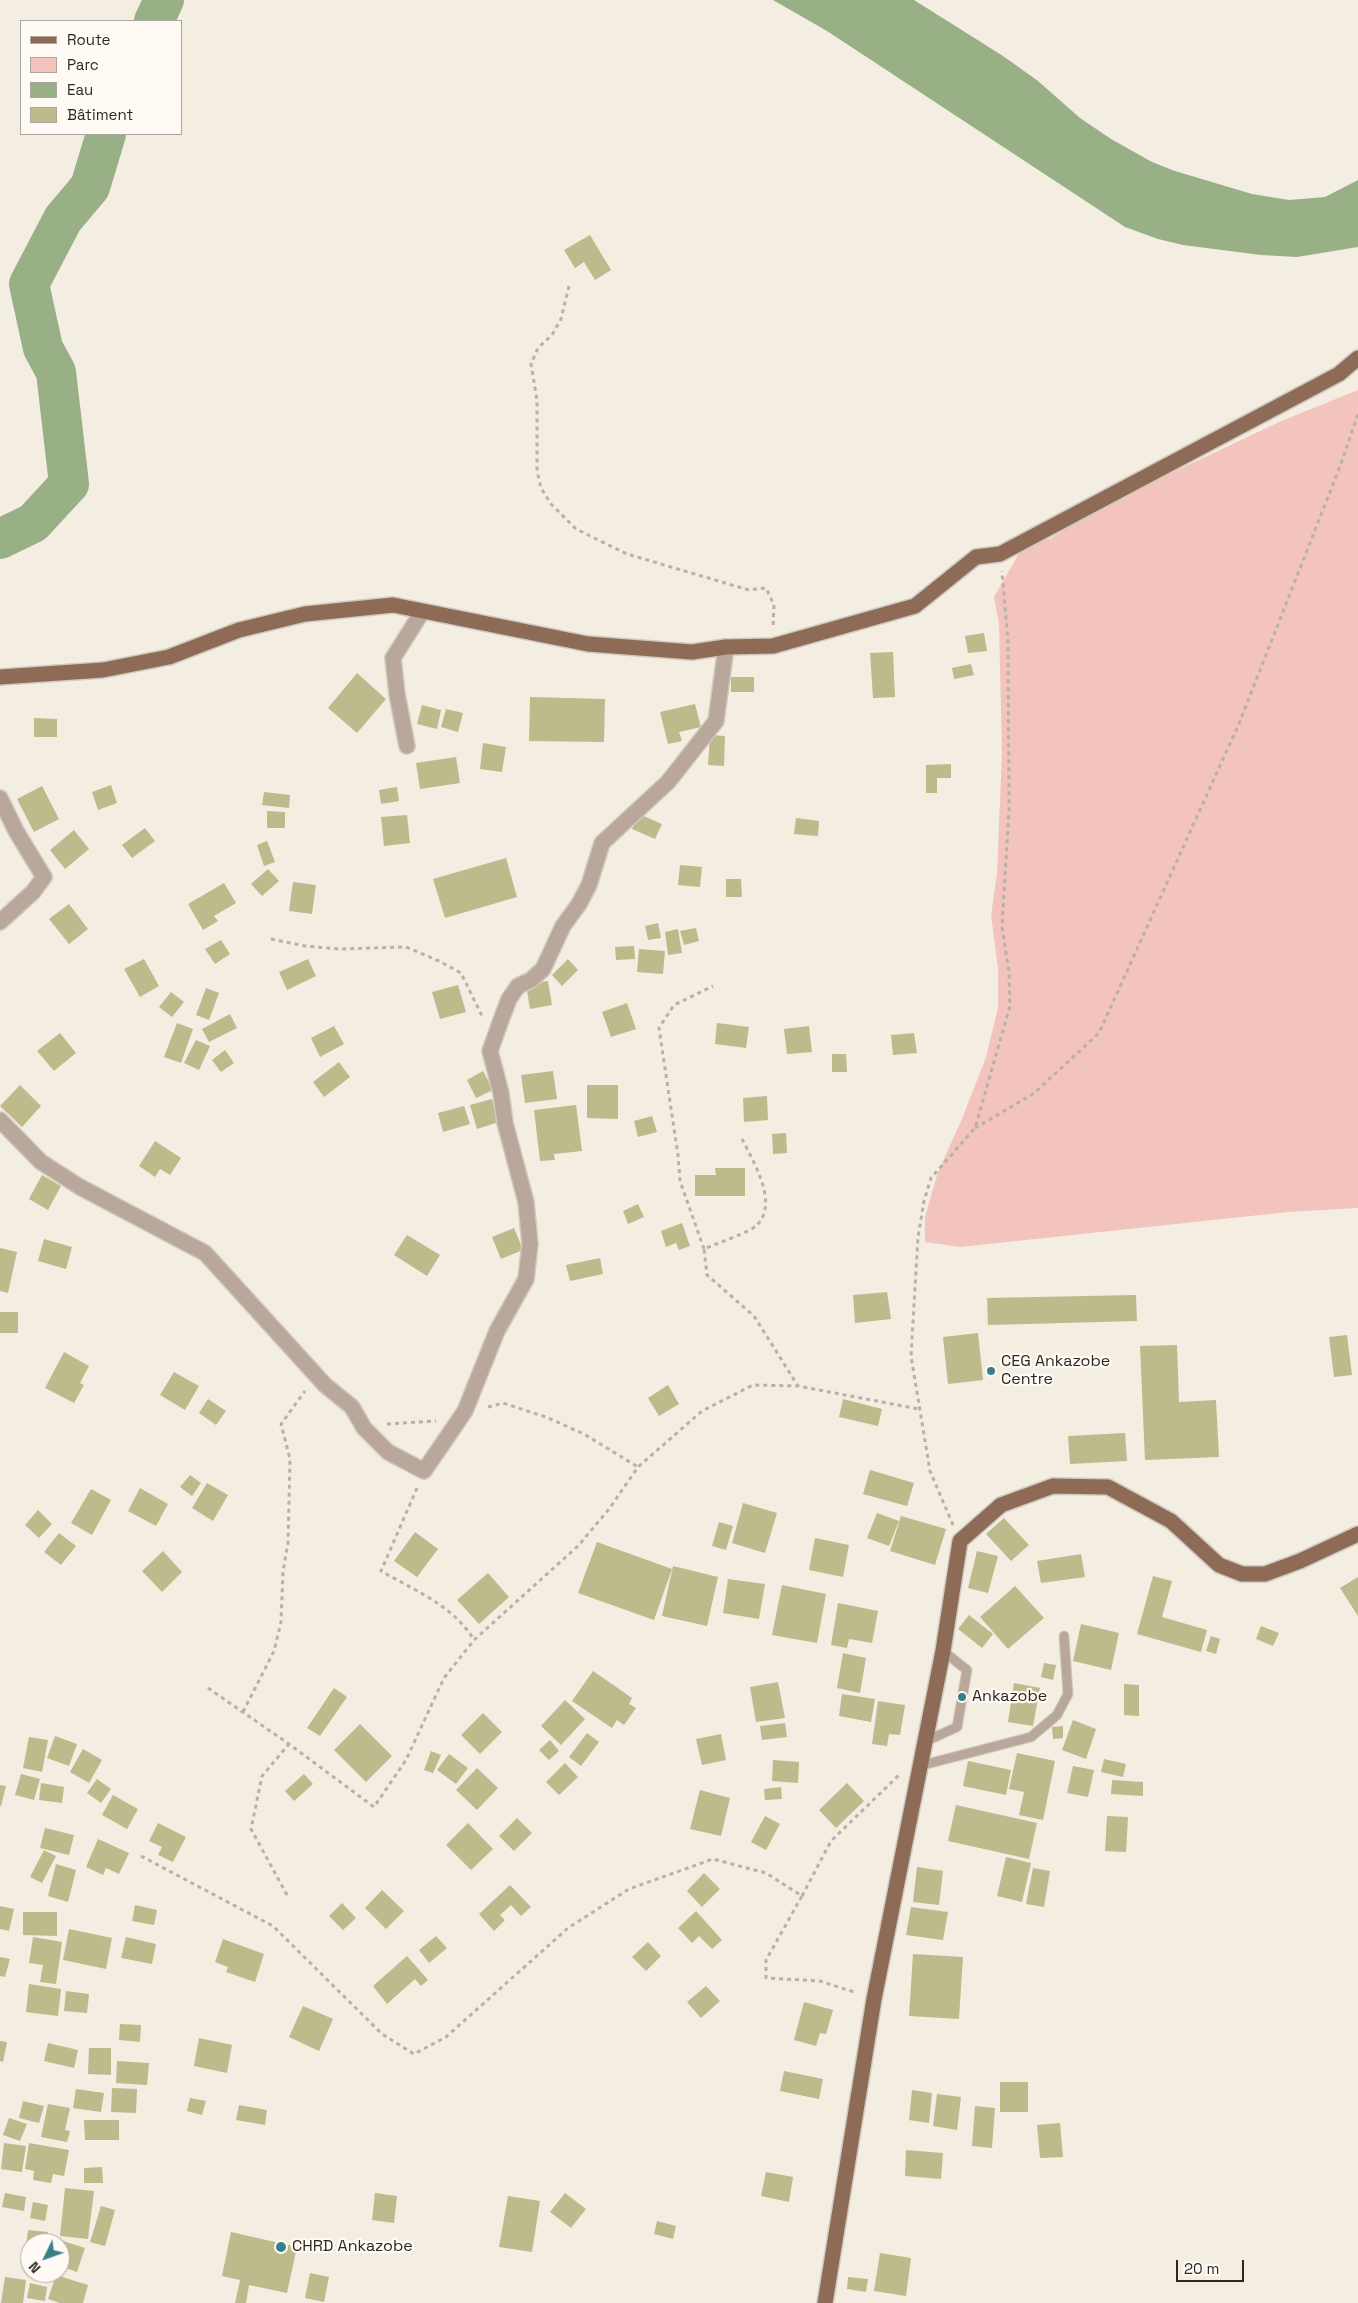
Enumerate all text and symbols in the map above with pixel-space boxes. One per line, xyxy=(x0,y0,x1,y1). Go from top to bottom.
legend xyxy=(20,20,182,135)
text: Route xyxy=(67,30,110,49)
text: Parc xyxy=(67,55,99,74)
text: Eau xyxy=(67,80,93,99)
text: Bâtiment xyxy=(67,105,133,124)
place label: CEG Ankazobe Centre xyxy=(1001,1352,1110,1390)
marker: CEG Ankazobe Centre xyxy=(985,1365,997,1377)
place label: Ankazobe xyxy=(972,1687,1047,1707)
marker: Ankazobe xyxy=(956,1691,968,1703)
north arrow xyxy=(20,2233,70,2283)
place label: CHRD Ankazobe xyxy=(292,2237,413,2257)
marker: CHRD Ankazobe xyxy=(274,2240,288,2254)
scale bar xyxy=(1178,2250,1246,2282)
text: N xyxy=(25,2258,44,2277)
text: 20 m xyxy=(1184,2259,1219,2278)

